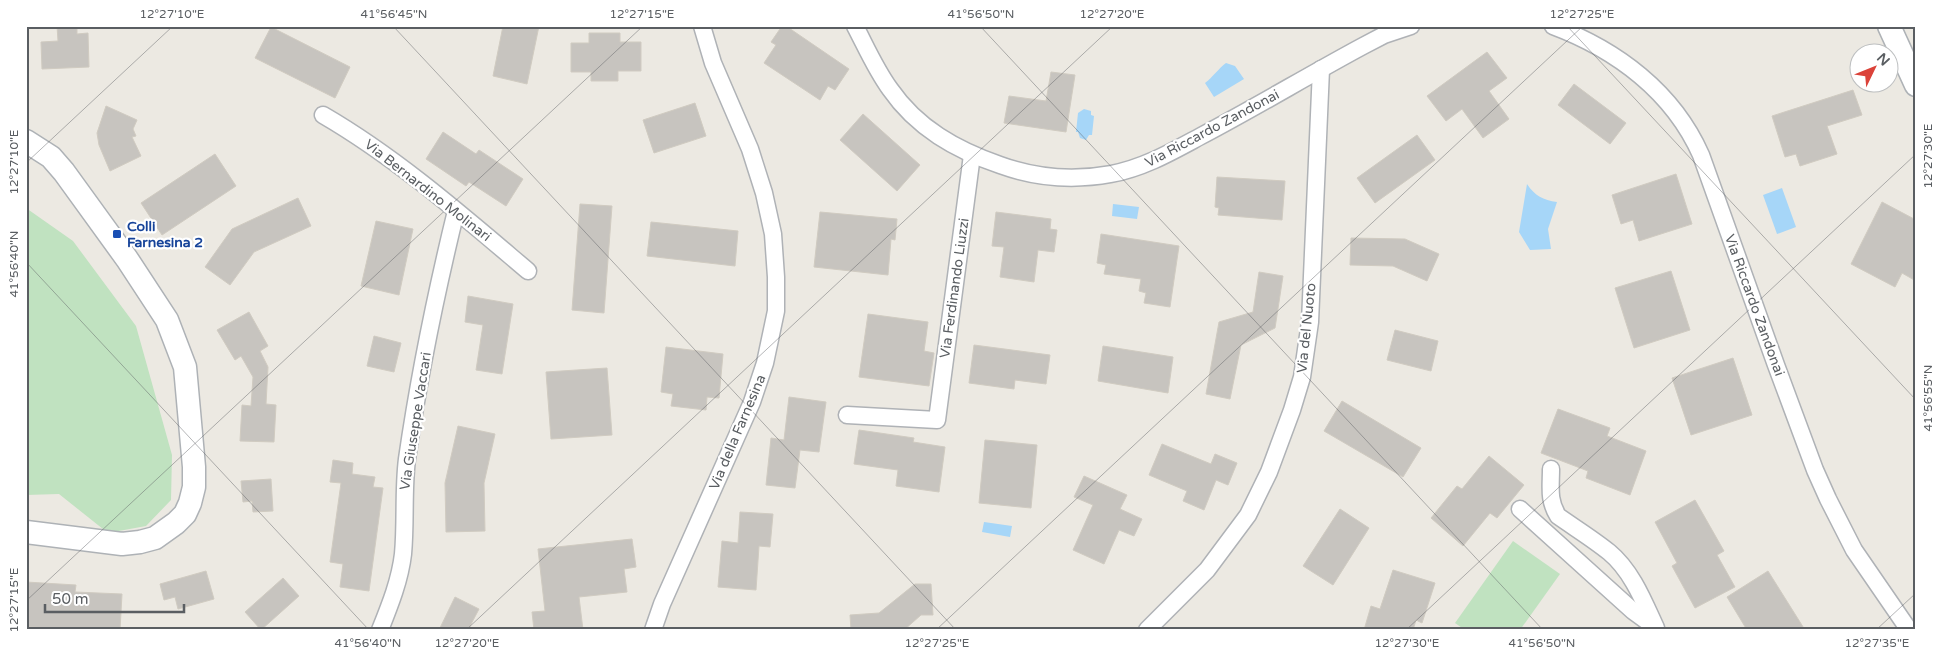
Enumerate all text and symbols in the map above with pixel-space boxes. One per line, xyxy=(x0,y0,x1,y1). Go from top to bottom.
text: 12°27'10"E xyxy=(139,7,205,21)
text: 41°56'45"N xyxy=(361,7,428,21)
text: 12°27'15"E xyxy=(609,7,675,21)
text: 41°56'50"N xyxy=(948,7,1015,21)
text: 12°27'20"E xyxy=(1079,7,1145,21)
text: 12°27'25"E xyxy=(1549,7,1615,21)
north arrow xyxy=(1850,42,1900,92)
text: N xyxy=(1873,50,1893,69)
street label: Via Riccardo Zandonai xyxy=(1142,86,1282,171)
text: 12°27'30"E xyxy=(1921,123,1935,189)
text: 12°27'10"E xyxy=(7,129,21,195)
street label: Via Bernardino Molinari xyxy=(361,136,494,245)
street label: Via Ferdinando Liuzzi xyxy=(936,217,973,359)
place label: Colli Farnesina 2 xyxy=(127,218,203,251)
marker: Colli Farnesina 2 xyxy=(111,228,123,240)
text: 41°56'40"N xyxy=(7,231,21,298)
street label: Via Riccardo Zandonai xyxy=(1721,232,1788,378)
street label: Via del Nuoto xyxy=(1293,282,1320,374)
street label: Via Giuseppe Vaccari xyxy=(396,351,435,491)
text: 41°56'55"N xyxy=(1921,365,1935,432)
street label: Via della Farnesina xyxy=(705,372,769,492)
text: 12°27'15"E xyxy=(7,567,21,633)
scale bar xyxy=(45,581,184,613)
text: 50 m xyxy=(52,590,89,608)
text: 41°56'40"N xyxy=(335,636,402,650)
text: 12°27'20"E xyxy=(434,636,500,650)
text: 12°27'25"E xyxy=(904,636,970,650)
text: 12°27'30"E xyxy=(1374,636,1440,650)
text: 41°56'50"N xyxy=(1509,636,1576,650)
text: 12°27'35"E xyxy=(1844,636,1910,650)

